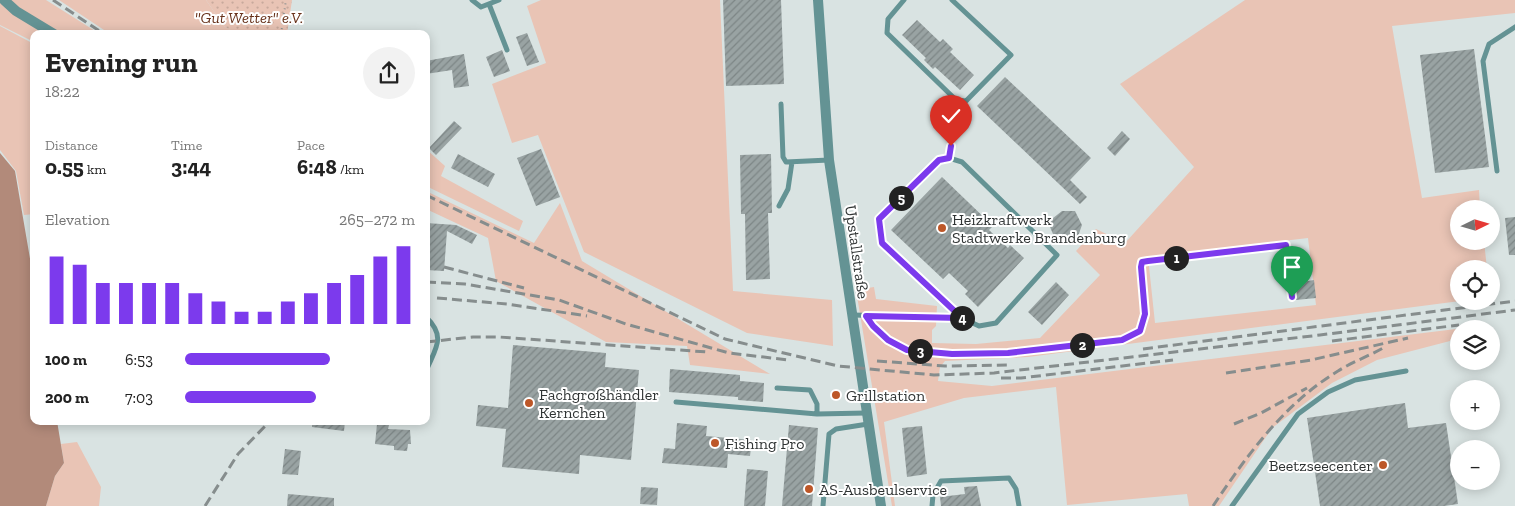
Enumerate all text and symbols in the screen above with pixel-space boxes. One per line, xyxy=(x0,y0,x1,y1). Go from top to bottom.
park label: "Gut Wetter" e.V. xyxy=(195,8,303,27)
text: Evening run xyxy=(45,46,198,79)
button: share xyxy=(363,47,415,99)
text: 18:22 xyxy=(45,82,80,101)
pin xyxy=(930,95,972,146)
icon: check xyxy=(937,102,965,130)
text: Distance xyxy=(45,137,98,154)
text: Time xyxy=(171,137,202,154)
text: Pace xyxy=(297,137,325,154)
text: 0.55 xyxy=(45,154,84,179)
text: 3:44 xyxy=(171,154,211,179)
text: 6:48 xyxy=(297,154,337,179)
text: km xyxy=(84,161,106,178)
text: /km xyxy=(337,161,364,178)
pin: 5 xyxy=(888,186,914,210)
text: 5 xyxy=(898,190,905,207)
north arrow xyxy=(1450,200,1500,250)
map controls xyxy=(1450,200,1500,490)
street label: Upstallstraße xyxy=(841,204,873,300)
text: Elevation xyxy=(45,210,110,229)
text: 265–272 m xyxy=(339,210,415,229)
place label: Heizkraftwerk Stadtwerke Brandenburg xyxy=(952,210,1126,247)
marker: Heizkraftwerk Stadtwerke Brandenburg xyxy=(936,222,948,234)
pin: 1 xyxy=(1164,246,1188,270)
pin xyxy=(1271,246,1313,297)
text: 1 xyxy=(1174,250,1179,267)
icon: arrive xyxy=(1278,253,1306,281)
button: locate xyxy=(1450,260,1500,310)
pin: 4 xyxy=(950,306,974,330)
text: 4 xyxy=(959,310,966,327)
button: layers xyxy=(1450,320,1500,370)
pin: 2 xyxy=(1070,332,1094,358)
text: 2 xyxy=(1079,337,1086,354)
pin: 3 xyxy=(908,338,932,364)
text: 3 xyxy=(917,343,924,360)
text: 100 m xyxy=(45,350,87,369)
text: 6:53 xyxy=(125,350,153,369)
button: + xyxy=(1450,380,1500,430)
place label: Fachgroßhändler Kernchen xyxy=(539,385,659,422)
place label: Grillstation xyxy=(846,386,926,405)
text: 200 m xyxy=(45,388,89,407)
text: 7:03 xyxy=(125,388,153,407)
marker: Grillstation xyxy=(830,389,842,401)
marker: Fachgroßhändler Kernchen xyxy=(523,397,535,409)
place label: Fishing Pro xyxy=(725,434,805,453)
marker: Fishing Pro xyxy=(709,437,721,449)
button: − xyxy=(1450,440,1500,490)
place label: Beetzseecenter xyxy=(1269,456,1373,475)
marker: Beetzseecenter xyxy=(1377,459,1389,471)
place label: AS-Ausbeulservice xyxy=(819,480,947,499)
marker: AS-Ausbeulservice xyxy=(803,483,815,495)

